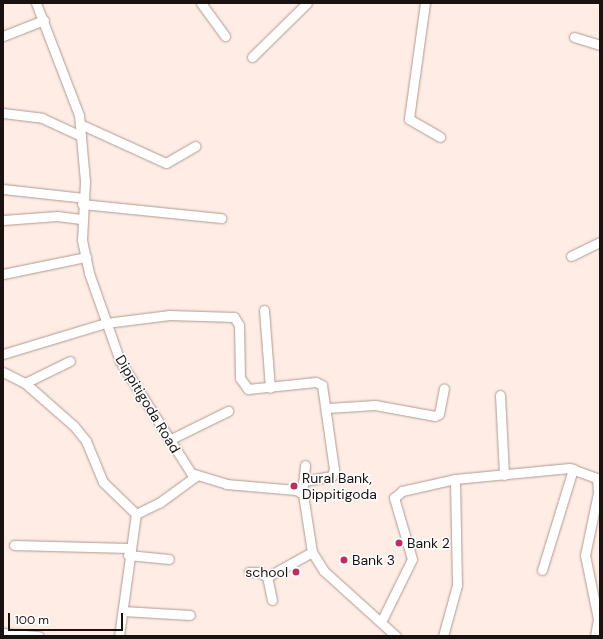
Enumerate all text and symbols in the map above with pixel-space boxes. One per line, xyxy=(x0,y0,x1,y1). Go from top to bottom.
street label: Dippitigoda Road xyxy=(112,352,184,456)
place label: Rural Bank, Dippitigoda xyxy=(302,470,377,502)
marker: Rural Bank, Dippitigoda xyxy=(289,481,299,491)
place label: Bank 2 xyxy=(407,535,450,551)
marker: Bank 2 xyxy=(394,538,404,548)
place label: Bank 3 xyxy=(352,552,395,568)
marker: Bank 3 xyxy=(339,555,349,565)
place label: school xyxy=(245,564,288,580)
marker: school xyxy=(291,567,301,577)
scale bar xyxy=(10,605,125,631)
text: 100 m xyxy=(15,612,49,628)

